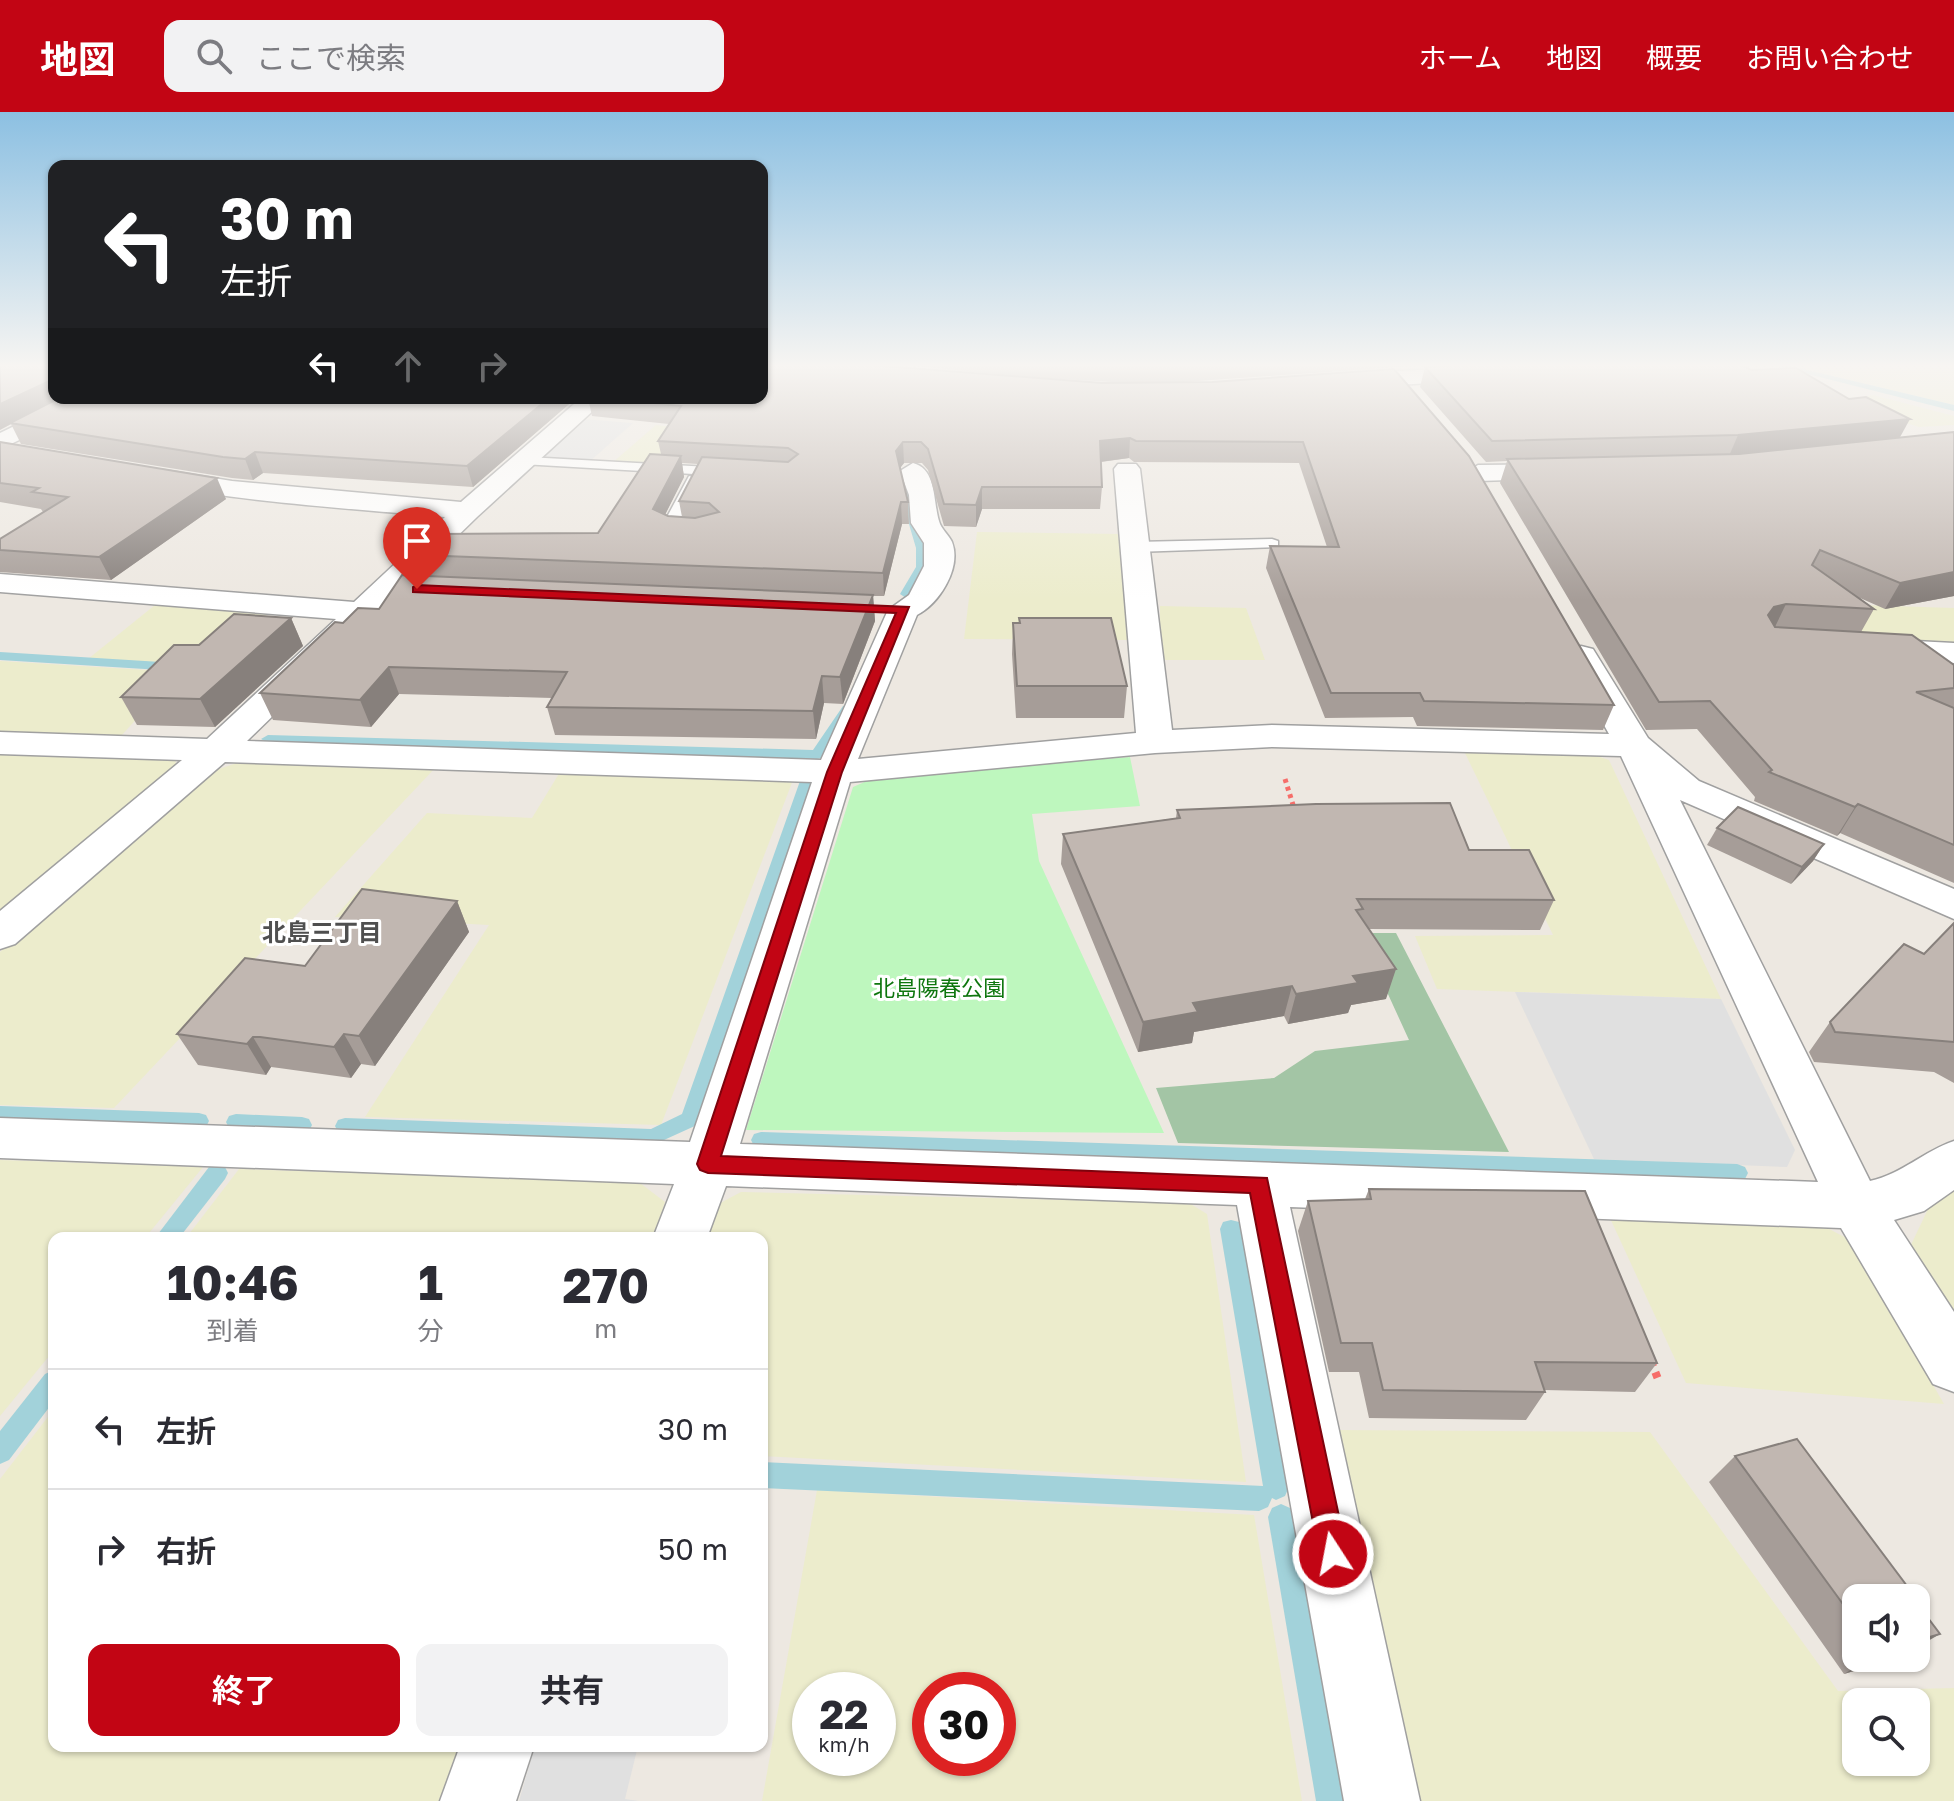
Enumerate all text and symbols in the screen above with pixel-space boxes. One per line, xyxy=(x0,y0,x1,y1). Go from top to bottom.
search box xyxy=(164,20,724,92)
icon: search xyxy=(192,34,236,78)
text: 地図 xyxy=(40,36,116,81)
text: ここで検索 xyxy=(256,40,406,76)
text: ホーム xyxy=(1419,41,1502,74)
text: 地図 xyxy=(1546,41,1602,74)
text: 概要 xyxy=(1646,41,1702,74)
text: お問い合わせ xyxy=(1746,41,1914,74)
text: 30 m xyxy=(220,184,354,251)
icon: left xyxy=(88,192,192,296)
text: 左折 xyxy=(220,259,292,302)
icon: left xyxy=(302,344,346,388)
icon: ahead xyxy=(386,344,430,388)
icon: right xyxy=(470,344,514,388)
pin xyxy=(383,507,451,589)
icon: arrive xyxy=(395,519,439,563)
district label: 北島三丁目 xyxy=(262,917,382,946)
park label: 北島陽春公園 xyxy=(873,974,1005,1001)
text: 10:46 xyxy=(167,1253,299,1311)
text: 1 xyxy=(418,1253,443,1311)
text: 270 xyxy=(562,1256,649,1314)
text: m xyxy=(594,1313,617,1344)
text: 到着 xyxy=(207,1315,259,1346)
text: 分 xyxy=(418,1315,444,1346)
icon: left xyxy=(88,1407,132,1451)
text: 30 m xyxy=(658,1411,728,1447)
text: 左折 xyxy=(156,1413,216,1449)
position arrow xyxy=(1291,1512,1375,1596)
icon: right xyxy=(88,1527,132,1571)
text: 50 m xyxy=(658,1531,728,1567)
text: 右折 xyxy=(156,1533,216,1569)
map controls xyxy=(1842,1584,1930,1776)
button: sound xyxy=(1842,1584,1930,1672)
button: 終了 xyxy=(88,1644,400,1736)
button: 共有 xyxy=(416,1644,728,1736)
speed limit sign: 30 xyxy=(912,1672,1016,1776)
button: search xyxy=(1842,1688,1930,1776)
text: 22 xyxy=(820,1690,868,1738)
text: km/h xyxy=(819,1732,869,1756)

